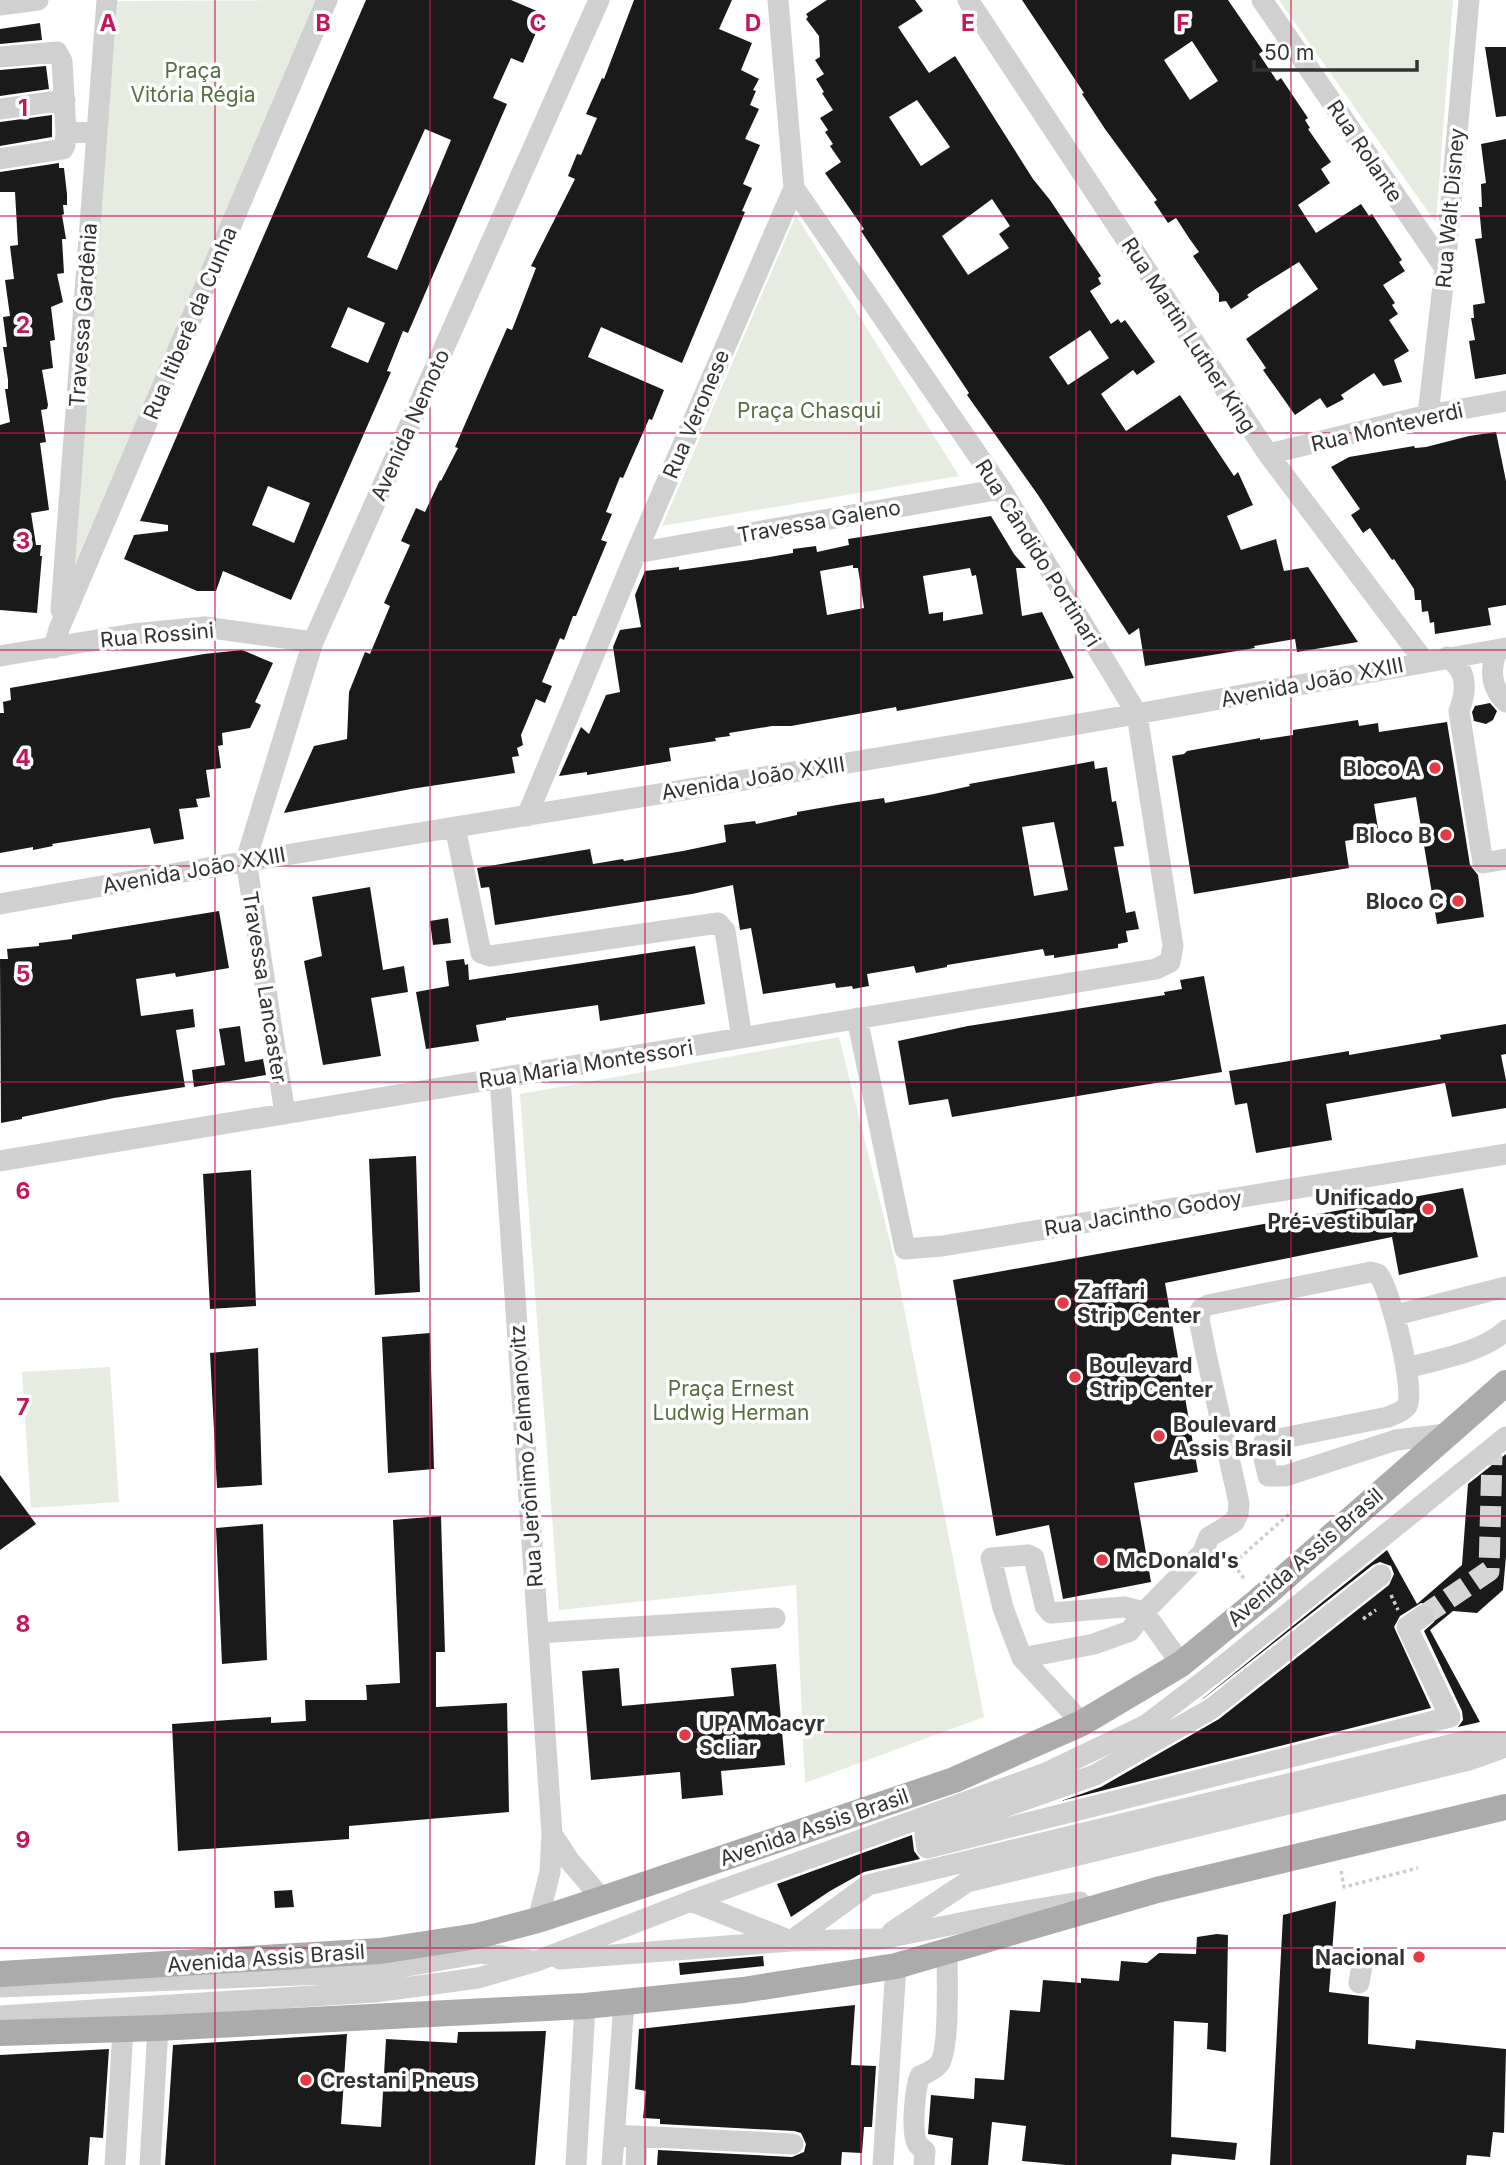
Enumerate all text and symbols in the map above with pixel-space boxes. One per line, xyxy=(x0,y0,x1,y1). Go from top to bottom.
text: A xyxy=(99,9,117,37)
text: B xyxy=(315,9,331,37)
text: C xyxy=(529,9,547,37)
text: D xyxy=(745,9,761,37)
text: E xyxy=(961,9,975,37)
text: F xyxy=(1176,9,1190,37)
scale bar xyxy=(1254,28,1417,72)
text: 50 m xyxy=(1264,40,1314,65)
park label: Praça Vitória Régia xyxy=(130,58,256,107)
text: 1 xyxy=(18,94,28,122)
street label: Rua Rolante xyxy=(1322,95,1408,207)
street label: Rua Walt Disney xyxy=(1431,127,1469,289)
street label: Travessa Gardênia xyxy=(64,222,102,408)
street label: Rua Itiberê da Cunha xyxy=(138,223,242,423)
street label: Rua Martin Luther King xyxy=(1117,233,1261,437)
text: 2 xyxy=(16,311,30,339)
street label: Avenida Nemoto xyxy=(365,345,455,505)
street label: Rua Veronese xyxy=(658,346,734,482)
street label: Rua Monteverdi xyxy=(1309,397,1465,457)
park label: Praça Chasqui xyxy=(737,398,881,423)
street label: Rua Cândido Portinari xyxy=(970,455,1106,651)
street label: Travessa Galeno xyxy=(736,494,902,548)
text: 3 xyxy=(16,527,30,555)
street label: Rua Rossini xyxy=(99,618,215,652)
street label: Avenida João XXIII xyxy=(1219,652,1405,712)
text: 4 xyxy=(15,744,31,772)
street label: Avenida João XXIII xyxy=(659,751,847,805)
place label: Bloco A xyxy=(1343,756,1421,781)
marker: Bloco A xyxy=(1427,760,1443,776)
place label: Bloco B xyxy=(1355,823,1432,848)
marker: Bloco B xyxy=(1438,827,1454,843)
street label: Avenida João XXIII xyxy=(101,842,287,898)
place label: Bloco C xyxy=(1366,889,1444,914)
street label: Travessa Lancaster xyxy=(238,890,292,1084)
marker: Bloco C xyxy=(1450,893,1466,909)
text: 5 xyxy=(16,960,30,988)
street label: Rua Maria Montessori xyxy=(477,1035,695,1093)
text: 6 xyxy=(16,1177,30,1205)
street label: Rua Jacintho Godoy xyxy=(1042,1185,1244,1241)
place label: Unificado Pré-vestibular xyxy=(1267,1185,1414,1234)
marker: Unificado Pré-vestibular xyxy=(1420,1201,1436,1217)
place label: Zaffari Strip Center xyxy=(1077,1279,1201,1328)
marker: Zaffari Strip Center xyxy=(1055,1295,1071,1311)
street label: Rua Jerônimo Zelmanovitz xyxy=(504,1324,548,1588)
place label: Boulevard Strip Center xyxy=(1089,1353,1213,1402)
marker: Boulevard Strip Center xyxy=(1067,1369,1083,1385)
park label: Praça Ernest Ludwig Herman xyxy=(653,1376,809,1425)
text: 7 xyxy=(16,1393,30,1421)
place label: Boulevard Assis Brasil xyxy=(1173,1412,1292,1461)
marker: Boulevard Assis Brasil xyxy=(1151,1428,1167,1444)
street label: Avenida Assis Brasil xyxy=(1222,1483,1388,1631)
place label: McDonald's xyxy=(1116,1548,1239,1573)
marker: McDonald's xyxy=(1094,1552,1110,1568)
text: 8 xyxy=(16,1610,30,1638)
place label: UPA Moacyr Scliar xyxy=(699,1711,825,1760)
marker: UPA Moacyr Scliar xyxy=(677,1727,693,1743)
street label: Avenida Assis Brasil xyxy=(716,1783,912,1871)
text: 9 xyxy=(16,1826,30,1854)
street label: Avenida Assis Brasil xyxy=(166,1939,366,1977)
place label: Nacional xyxy=(1315,1945,1405,1970)
marker: Nacional xyxy=(1411,1949,1427,1965)
place label: Crestani Pneus xyxy=(320,2068,476,2093)
marker: Crestani Pneus xyxy=(298,2072,314,2088)

